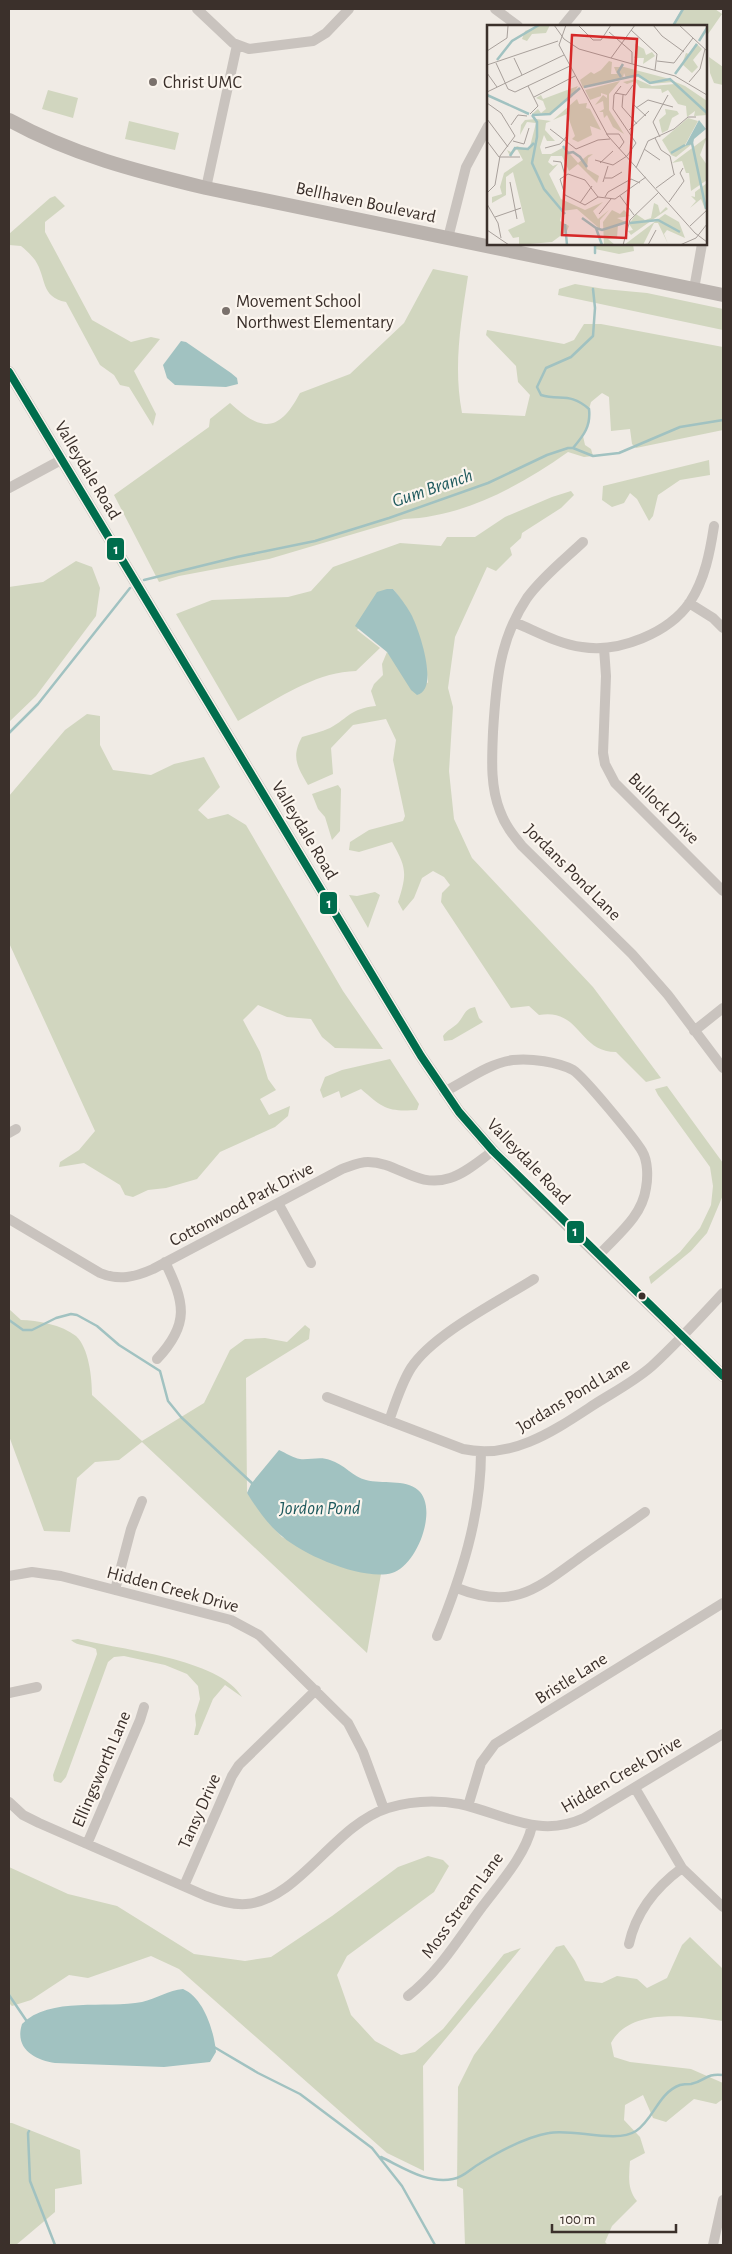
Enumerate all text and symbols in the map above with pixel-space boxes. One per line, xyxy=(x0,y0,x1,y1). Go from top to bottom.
inset map xyxy=(487,25,707,245)
place label: Christ UMC xyxy=(163,74,242,92)
marker: Christ UMC xyxy=(147,76,159,88)
street label: Bellhaven Boulevard xyxy=(294,179,438,227)
place label: Movement School Northwest Elementary xyxy=(236,293,394,332)
marker: Movement School Northwest Elementary xyxy=(220,305,232,317)
street label: Valleydale Road xyxy=(51,418,124,523)
water label: Gum Branch xyxy=(390,466,475,511)
line badge: 1 xyxy=(106,537,125,561)
text: 1 xyxy=(113,543,119,557)
street label: Bullock Drive xyxy=(624,770,702,848)
street label: Valleydale Road xyxy=(268,778,341,883)
street label: Jordans Pond Lane xyxy=(521,821,624,924)
line badge: 1 xyxy=(319,891,338,915)
text: 1 xyxy=(326,897,332,911)
street label: Valleydale Road xyxy=(483,1115,573,1208)
street label: Cottonwood Park Drive xyxy=(167,1159,316,1250)
line badge: 1 xyxy=(566,1220,585,1244)
text: 1 xyxy=(572,1225,578,1239)
unlabelled marker xyxy=(637,1291,647,1301)
street label: Jordans Pond Lane xyxy=(514,1355,633,1437)
water label: Jordon Pond xyxy=(279,1499,361,1518)
street label: Hidden Creek Drive xyxy=(105,1564,241,1616)
street label: Bristle Lane xyxy=(532,1650,611,1708)
street label: Ellingsworth Lane xyxy=(69,1709,134,1830)
street label: Hidden Creek Drive xyxy=(558,1733,685,1817)
street label: Tansy Drive xyxy=(175,1771,224,1852)
street label: Moss Stream Lane xyxy=(418,1849,507,1962)
scale bar xyxy=(552,2202,676,2234)
text: 100 m xyxy=(560,2212,595,2227)

